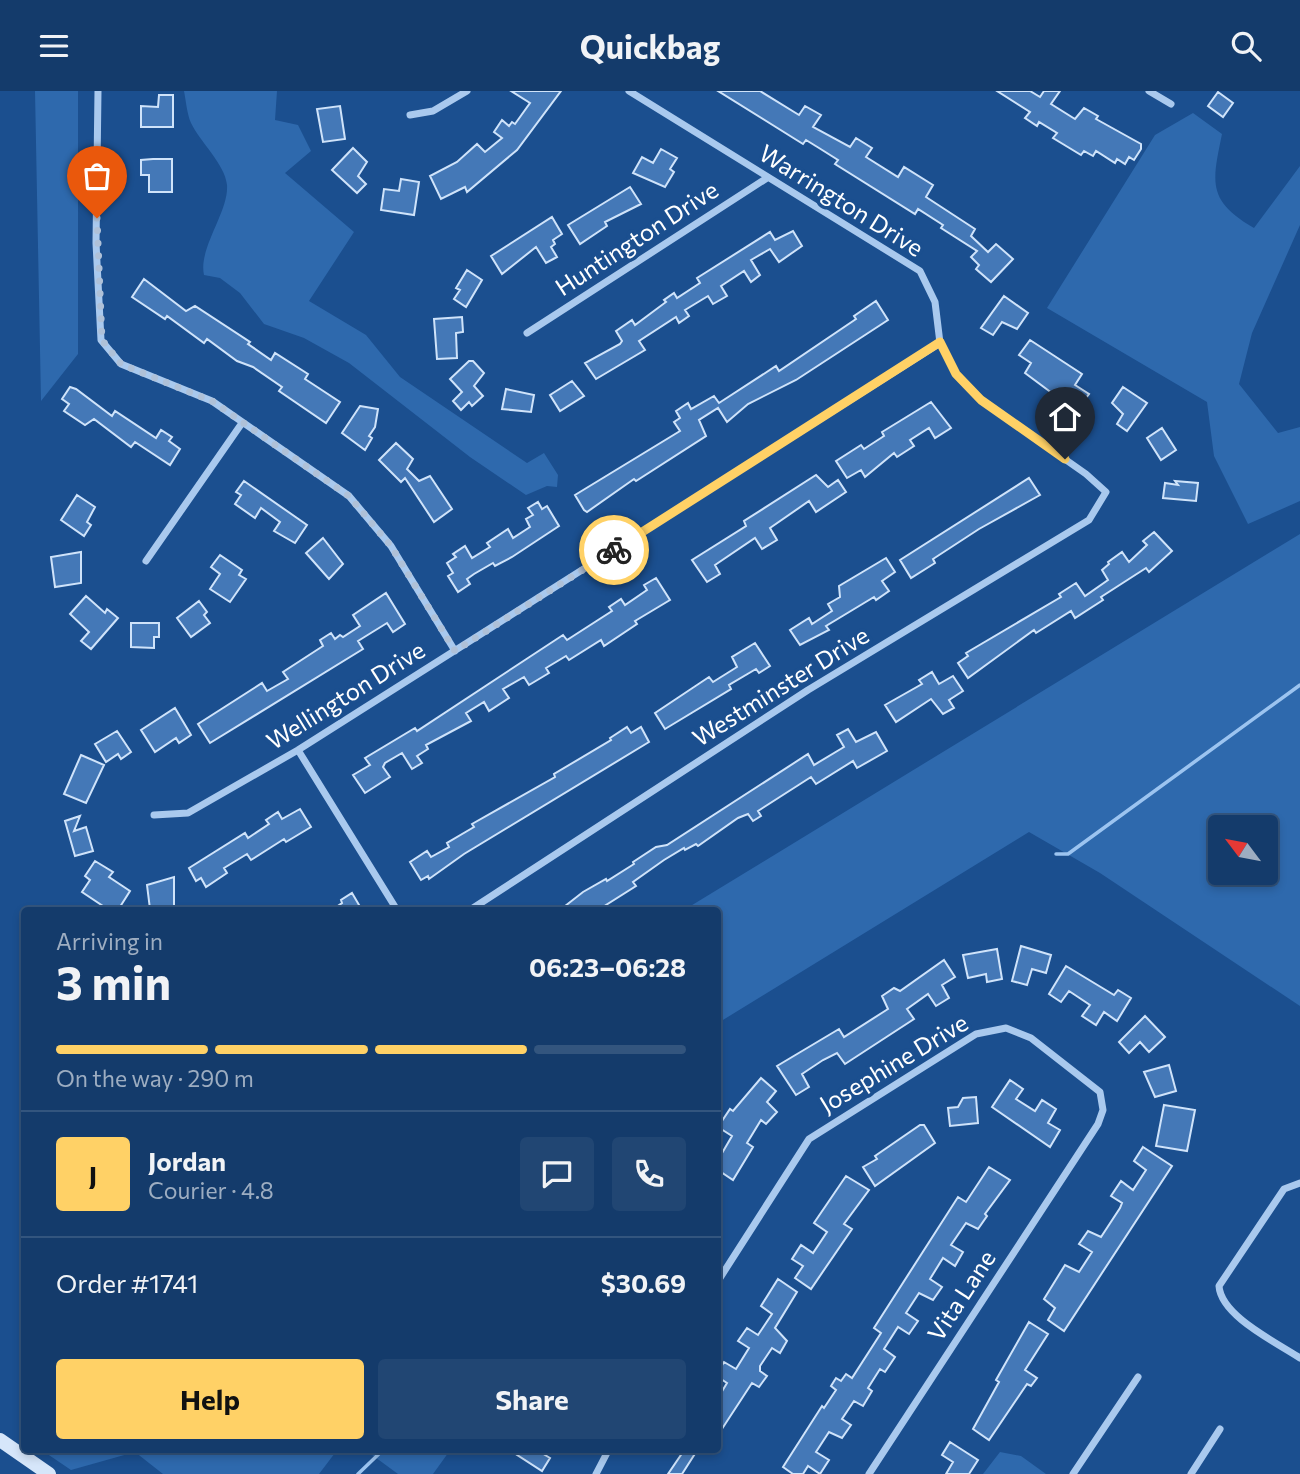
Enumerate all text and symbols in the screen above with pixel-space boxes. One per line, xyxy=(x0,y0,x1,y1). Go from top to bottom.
text: Quickbag xyxy=(580,26,720,66)
icon: menu xyxy=(35,27,73,65)
icon: search xyxy=(1227,27,1265,65)
street label: Warrington Drive xyxy=(754,138,929,262)
pin xyxy=(67,146,127,218)
icon: bag xyxy=(78,157,116,195)
street label: Huntington Drive xyxy=(549,174,723,301)
pin xyxy=(1035,387,1095,459)
icon: home xyxy=(1046,398,1084,436)
courier xyxy=(579,515,649,585)
icon: bike xyxy=(595,531,633,569)
street label: Westminster Drive xyxy=(687,620,874,752)
street label: Wellington Drive xyxy=(261,634,430,755)
north arrow xyxy=(1208,815,1278,885)
map controls xyxy=(1208,815,1278,885)
text: Arriving in xyxy=(56,927,163,955)
text: 06:23–06:28 xyxy=(529,951,686,982)
text: 3 min xyxy=(56,953,171,1009)
street label: Josephine Drive xyxy=(814,1007,973,1118)
text: On the way · 290 m xyxy=(56,1064,254,1092)
button: chat xyxy=(520,1137,594,1211)
button: phone xyxy=(612,1137,686,1211)
text: Jordan xyxy=(148,1145,226,1176)
text: J xyxy=(89,1159,97,1190)
text: Courier · 4.8 xyxy=(148,1176,274,1204)
street label: Vita Lane xyxy=(921,1244,1001,1346)
text: Order #1741 xyxy=(56,1267,198,1298)
text: $30.69 xyxy=(601,1267,686,1298)
button: Help xyxy=(56,1359,364,1439)
button: Share xyxy=(378,1359,686,1439)

